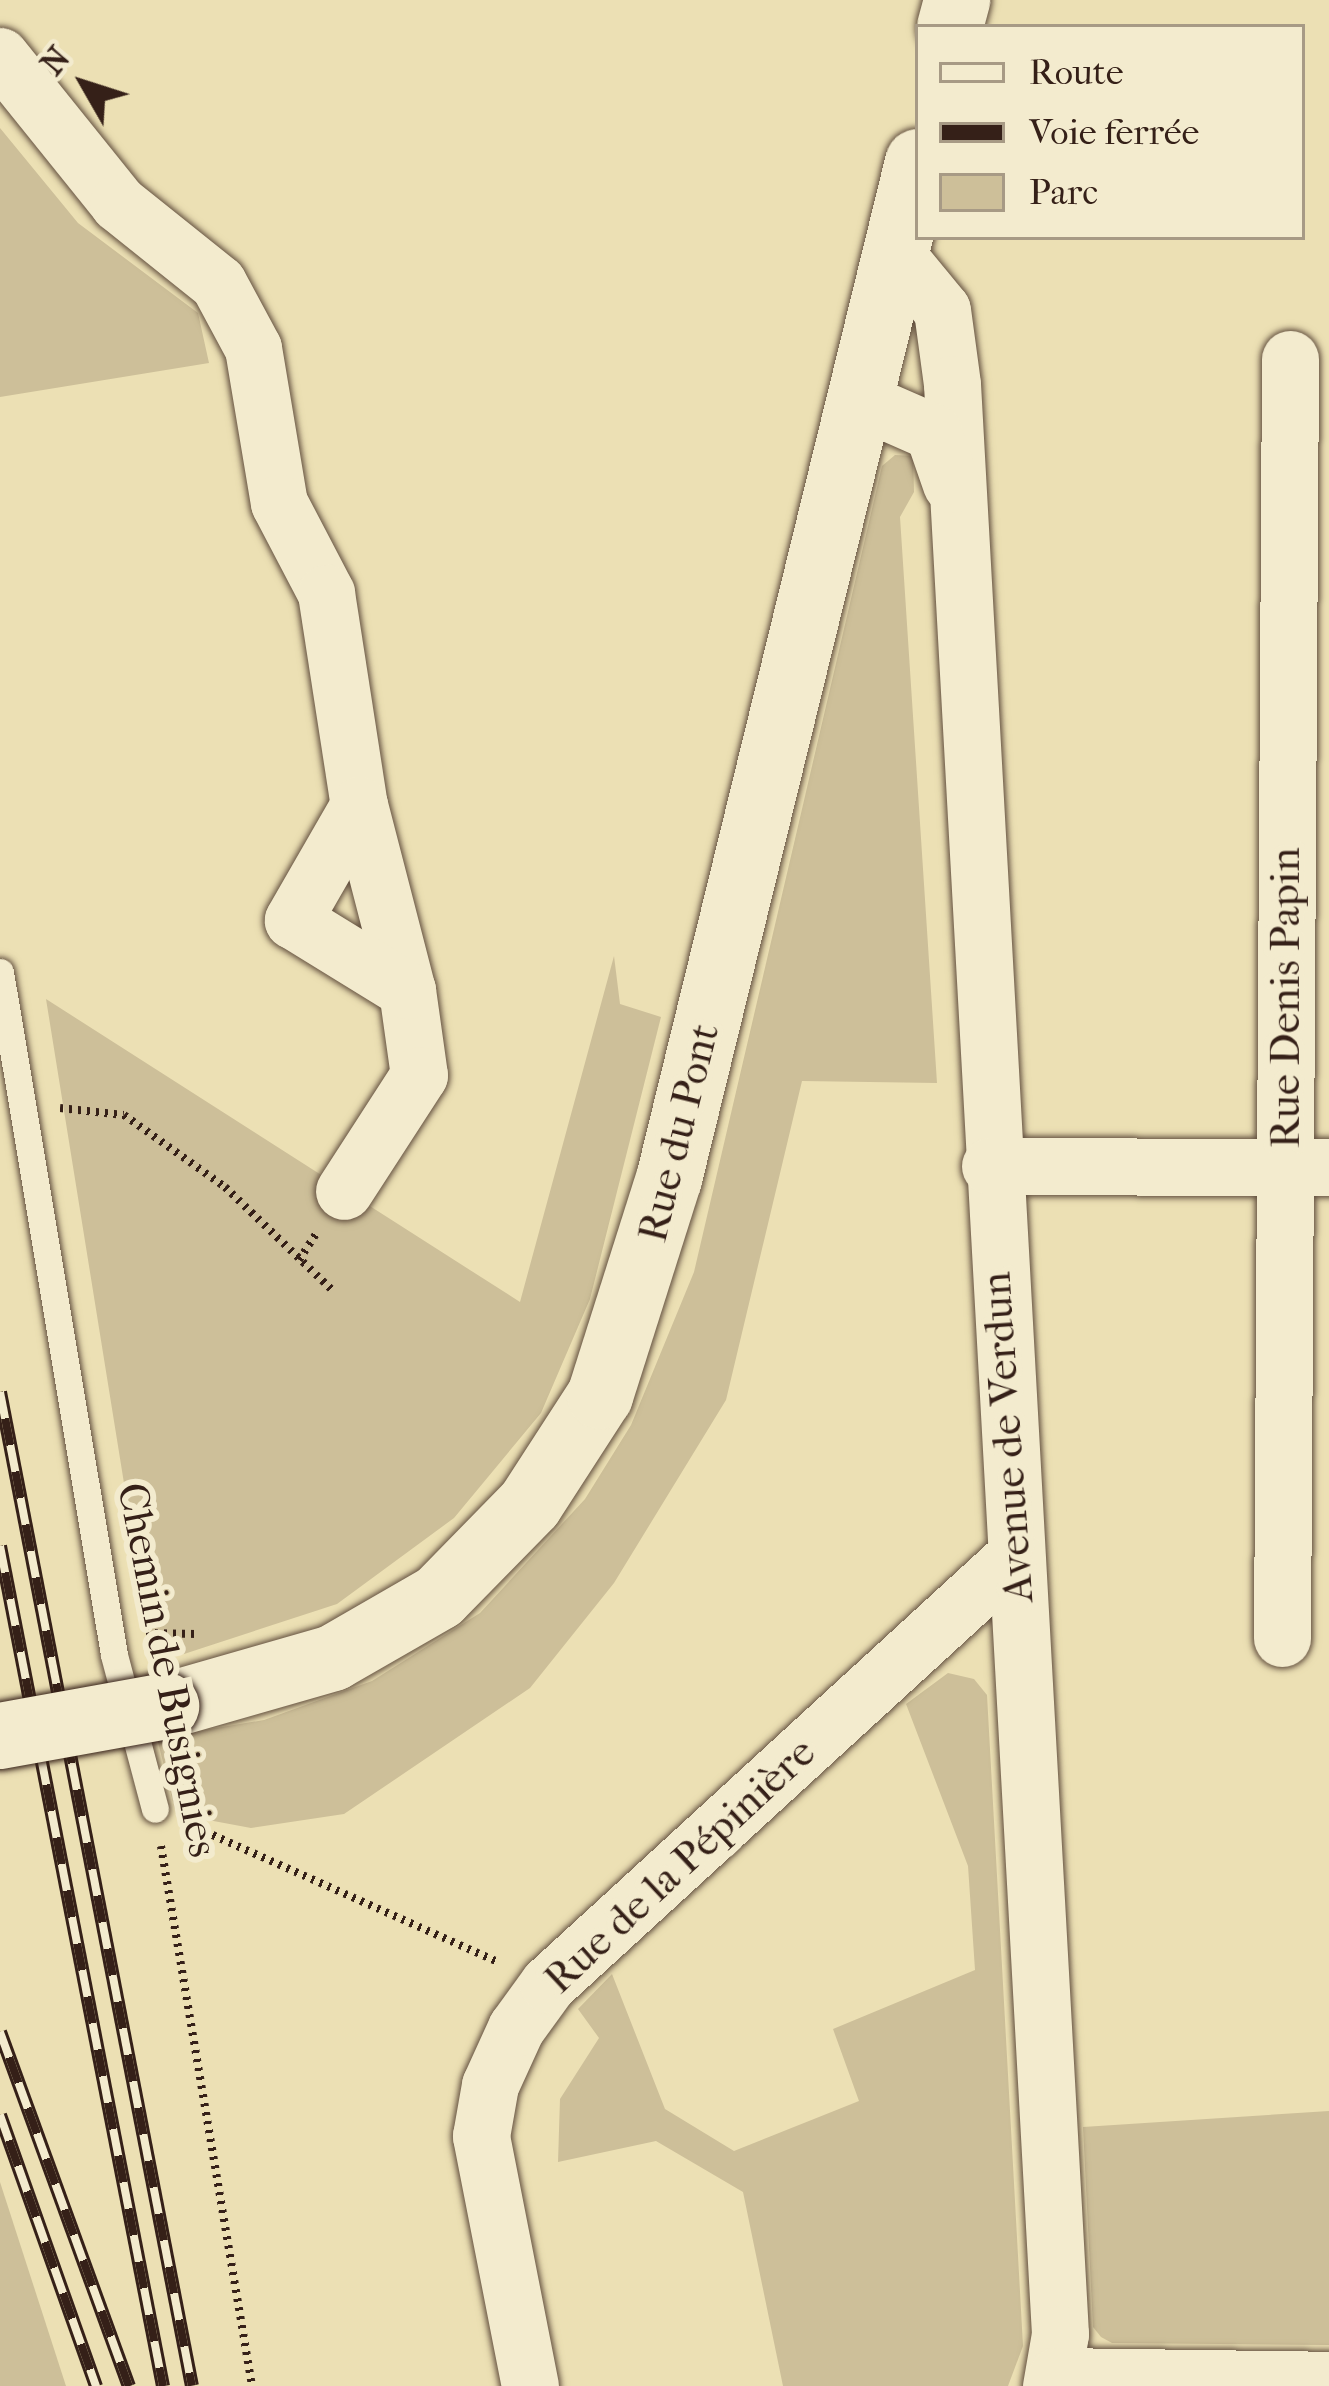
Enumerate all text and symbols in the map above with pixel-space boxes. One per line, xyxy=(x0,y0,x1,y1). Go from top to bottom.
north arrow xyxy=(24,24,144,144)
legend xyxy=(915,24,1305,240)
text: N xyxy=(33,39,79,83)
text: Route xyxy=(1029,51,1123,93)
text: Voie ferrée xyxy=(1029,111,1199,153)
text: Parc xyxy=(1029,171,1098,213)
street label: Rue Denis Papin xyxy=(1261,847,1311,1149)
street label: Rue du Pont xyxy=(628,1019,730,1247)
street label: Avenue de Verdun xyxy=(971,1270,1045,1604)
street label: Chemin de Busignies xyxy=(106,1479,228,1861)
street label: Rue de la Pépinière xyxy=(534,1728,826,2004)

